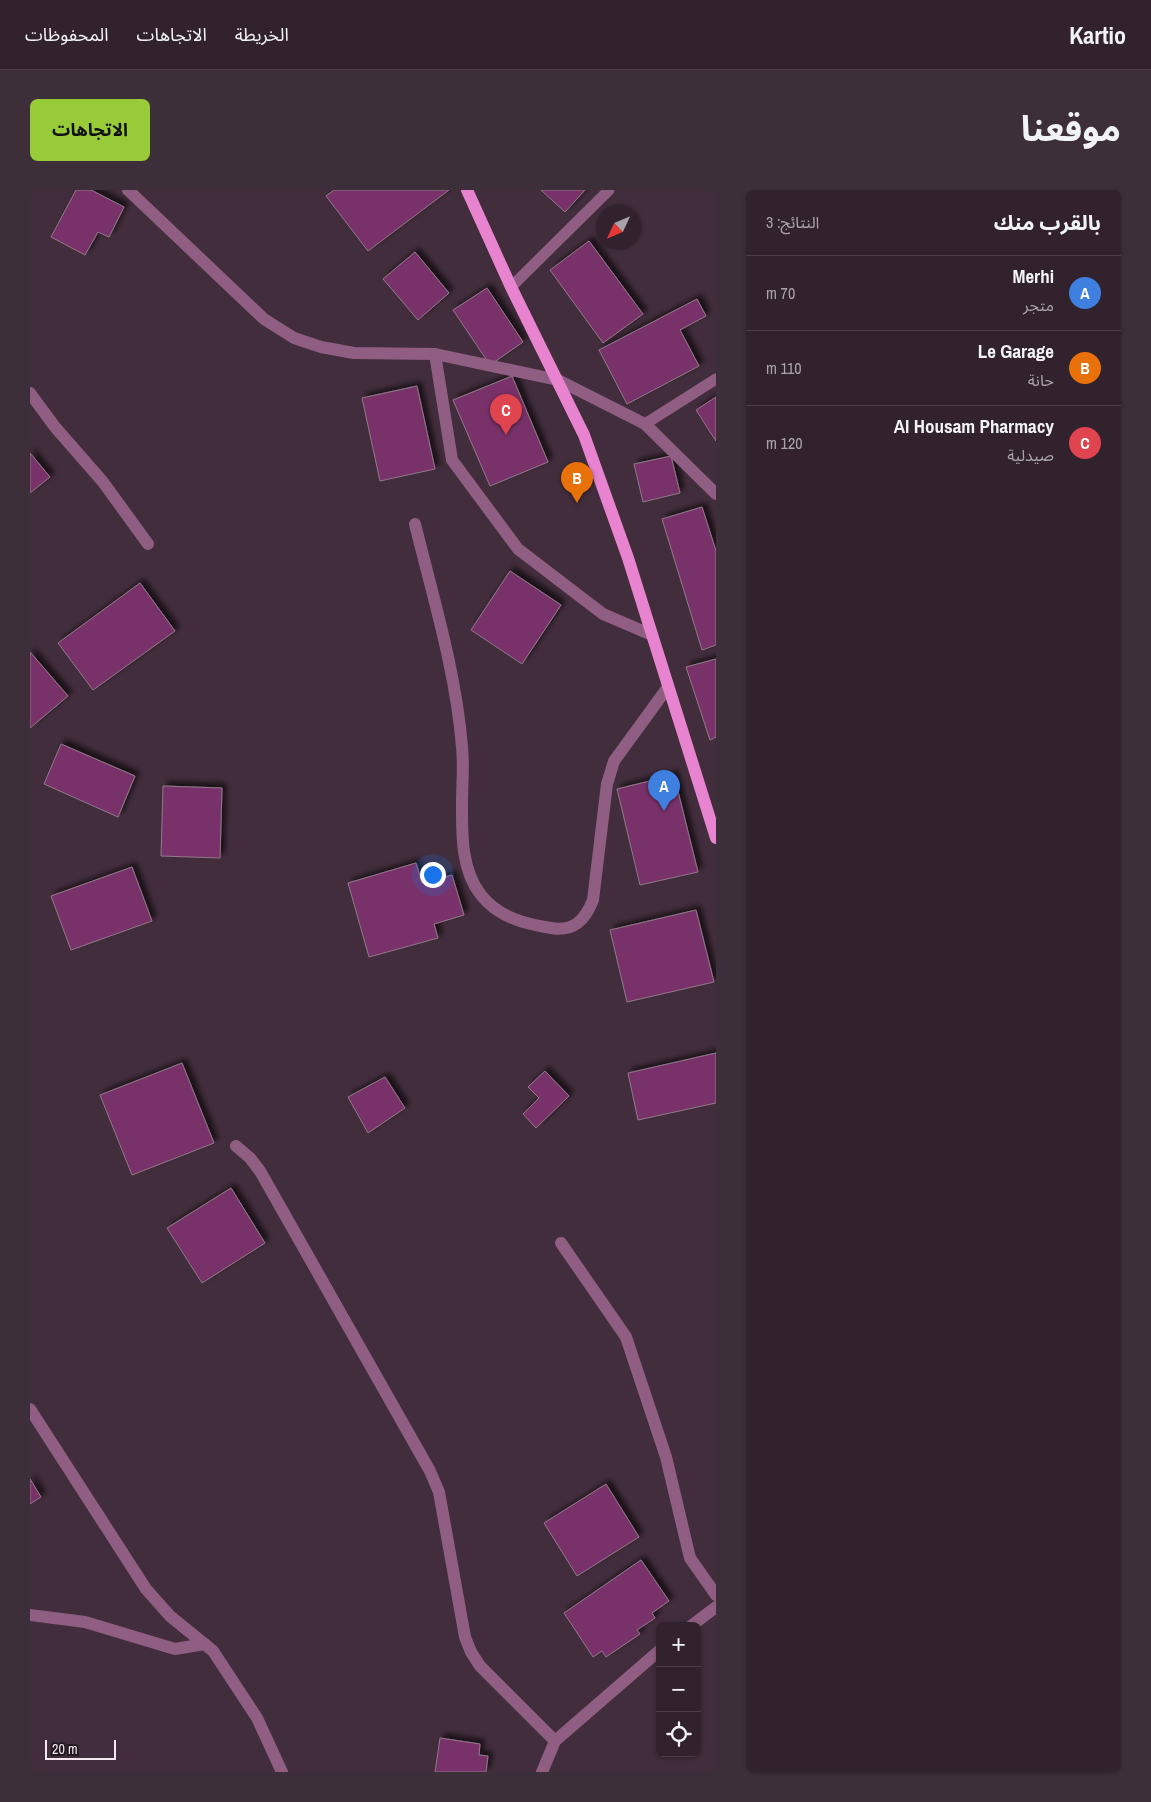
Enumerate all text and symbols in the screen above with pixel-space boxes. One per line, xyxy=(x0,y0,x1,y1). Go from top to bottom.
text: Kartio xyxy=(1069,19,1126,51)
text: المحفوظات xyxy=(25,22,109,47)
text: الاتجاهات xyxy=(137,22,207,47)
text: الخريطة xyxy=(235,22,289,47)
button: الاتجاهات xyxy=(30,99,150,161)
text: موقعنا xyxy=(1021,105,1121,152)
north arrow xyxy=(596,205,641,250)
text: بالقرب منك xyxy=(994,208,1101,237)
text: النتائج: 3 xyxy=(766,211,819,233)
text: Merhi xyxy=(1012,263,1054,289)
text: 70 m xyxy=(766,282,795,304)
text: A xyxy=(1080,282,1090,304)
text: متجر xyxy=(1023,294,1054,316)
text: Le Garage xyxy=(978,338,1054,364)
text: 110 m xyxy=(766,357,802,379)
text: B xyxy=(1080,357,1090,379)
text: حانة xyxy=(1028,369,1054,391)
pin: C xyxy=(490,394,522,435)
text: Al Housam Pharmacy xyxy=(894,413,1054,439)
text: 120 m xyxy=(766,432,802,454)
text: C xyxy=(1080,432,1090,454)
text: صيدلية xyxy=(1007,444,1054,466)
pin: B xyxy=(561,462,593,503)
pin: A xyxy=(648,770,680,811)
your location xyxy=(420,862,446,888)
map controls xyxy=(656,1622,701,1757)
button: + xyxy=(656,1622,701,1667)
button: − xyxy=(656,1667,701,1712)
button: locate xyxy=(656,1712,701,1757)
scale bar xyxy=(45,1737,116,1760)
text: 20 m xyxy=(52,1740,78,1758)

